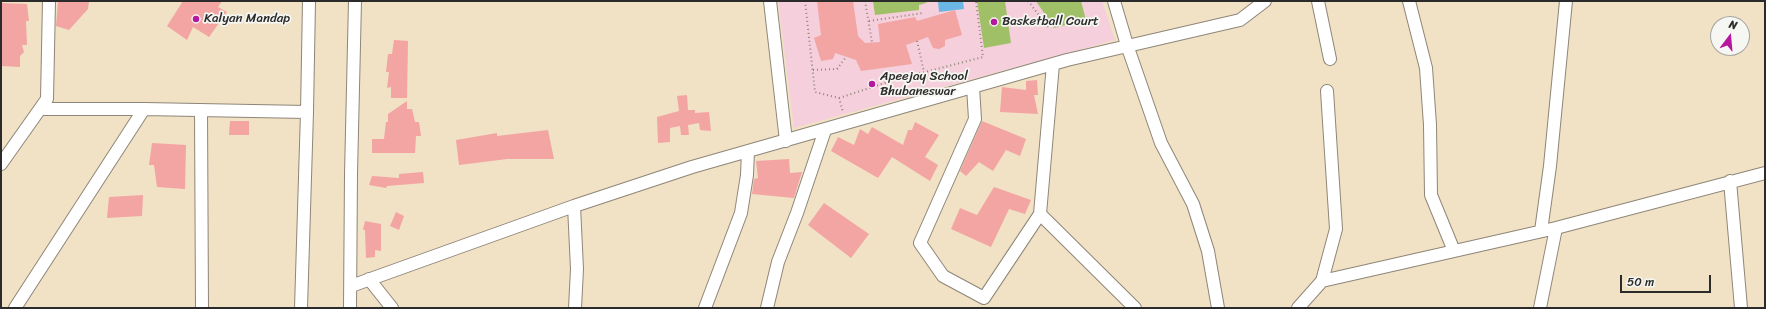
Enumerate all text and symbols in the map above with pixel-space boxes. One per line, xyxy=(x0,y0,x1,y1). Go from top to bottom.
place label: Kalyan Mandap xyxy=(204,11,290,27)
marker: Kalyan Mandap xyxy=(191,14,201,24)
place label: Basketball Court xyxy=(1002,14,1099,30)
text: N xyxy=(1727,15,1739,35)
north arrow xyxy=(1710,16,1750,56)
marker: Basketball Court xyxy=(989,17,999,27)
place label: Apeejay School Bhubaneswar xyxy=(880,69,968,100)
marker: Apeejay School Bhubaneswar xyxy=(867,79,877,89)
scale bar xyxy=(1622,267,1713,293)
text: 50 m xyxy=(1627,271,1654,293)

